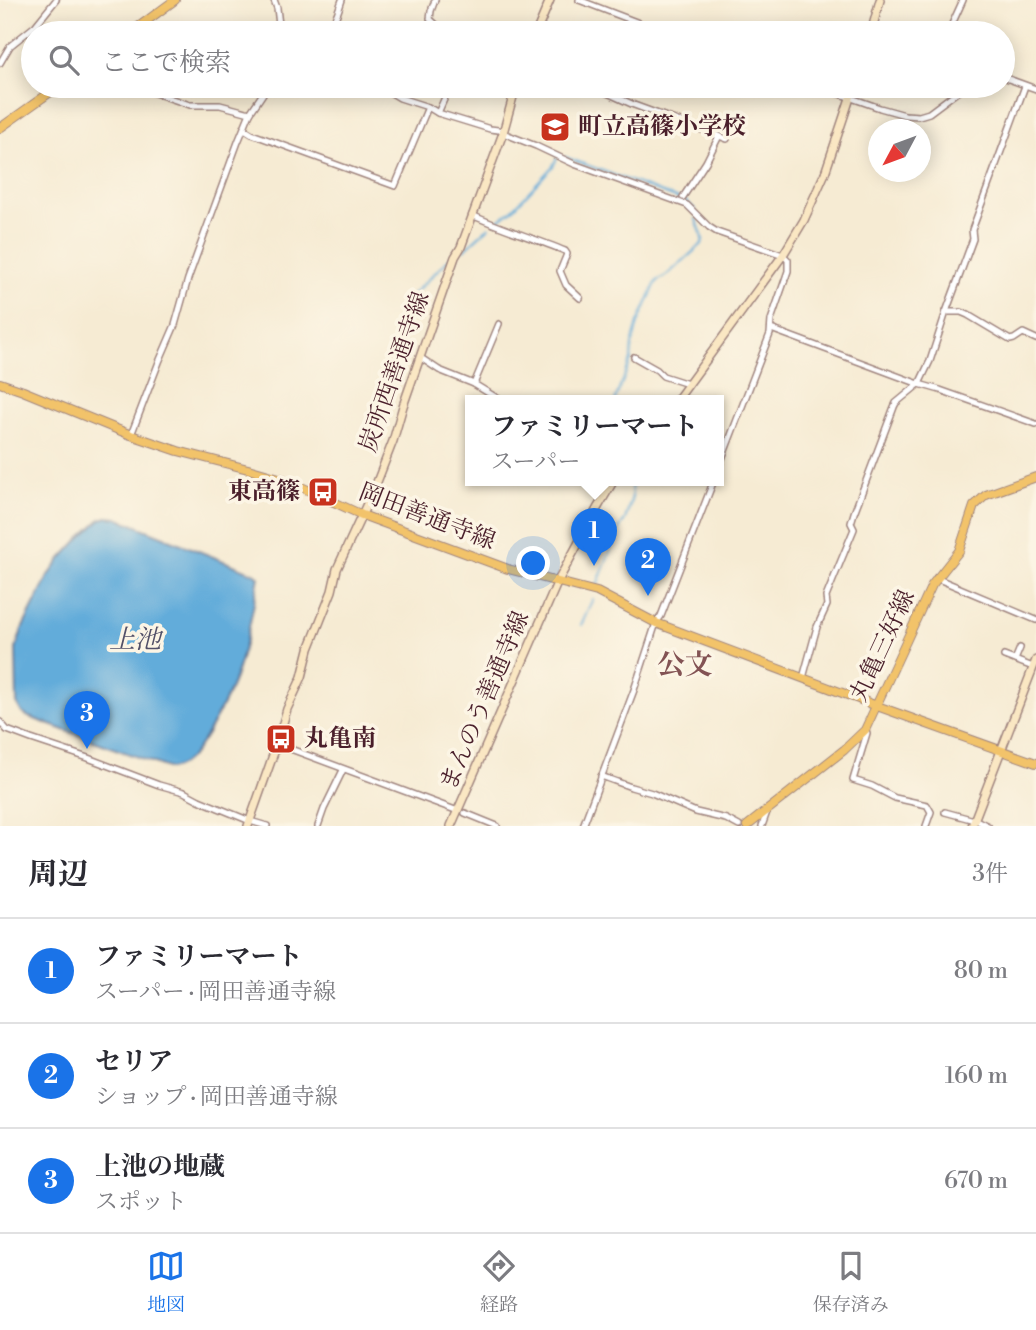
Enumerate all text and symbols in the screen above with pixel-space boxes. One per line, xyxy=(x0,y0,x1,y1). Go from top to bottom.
search box xyxy=(21,21,1015,98)
icon: search xyxy=(45,41,83,79)
text: ここで検索 xyxy=(101,47,231,79)
school or university icon: 町立高篠小学校 xyxy=(538,110,572,144)
place label: 町立高篠小学校 xyxy=(578,112,746,142)
north arrow xyxy=(868,119,931,182)
street label: 炭所西善通寺線 xyxy=(353,288,437,456)
popup xyxy=(465,395,724,486)
text: ファミリーマート xyxy=(491,411,698,443)
text: スーパー xyxy=(491,448,580,476)
bus stop icon: 東高篠 xyxy=(306,475,340,509)
place label: 東高篠 xyxy=(228,477,300,507)
street label: 岡田善通寺線 xyxy=(354,477,500,557)
pin: 1 xyxy=(571,508,617,566)
pin: 2 xyxy=(625,538,671,596)
your location xyxy=(516,546,550,580)
street label: 丸亀三好線 xyxy=(844,585,922,707)
street label: まんのう善通寺線 xyxy=(434,607,536,795)
water label: 上池 xyxy=(109,624,164,656)
district label: 公文 xyxy=(657,648,713,683)
pin: 3 xyxy=(64,691,110,749)
bus stop icon: 丸亀南 xyxy=(264,722,298,756)
place label: 丸亀南 xyxy=(304,724,376,754)
text: 周辺 xyxy=(28,856,88,894)
text: 3件 xyxy=(972,860,1008,888)
text: ファミリーマート xyxy=(95,941,302,973)
text: 1 xyxy=(45,957,57,985)
text: 80 m xyxy=(954,957,1008,985)
text: スーパー · 岡田善通寺線 xyxy=(95,978,336,1006)
text: セリア xyxy=(95,1046,173,1078)
text: 2 xyxy=(44,1062,58,1090)
text: 160 m xyxy=(945,1062,1008,1090)
text: ショップ · 岡田善通寺線 xyxy=(95,1083,338,1111)
text: 上池の地蔵 xyxy=(95,1151,225,1183)
text: 3 xyxy=(44,1167,58,1195)
text: 670 m xyxy=(944,1167,1008,1195)
text: スポット xyxy=(95,1188,187,1216)
tab: 地図 xyxy=(147,1247,185,1317)
tab: 経路 xyxy=(480,1247,518,1317)
tab: 保存済み xyxy=(813,1247,889,1317)

